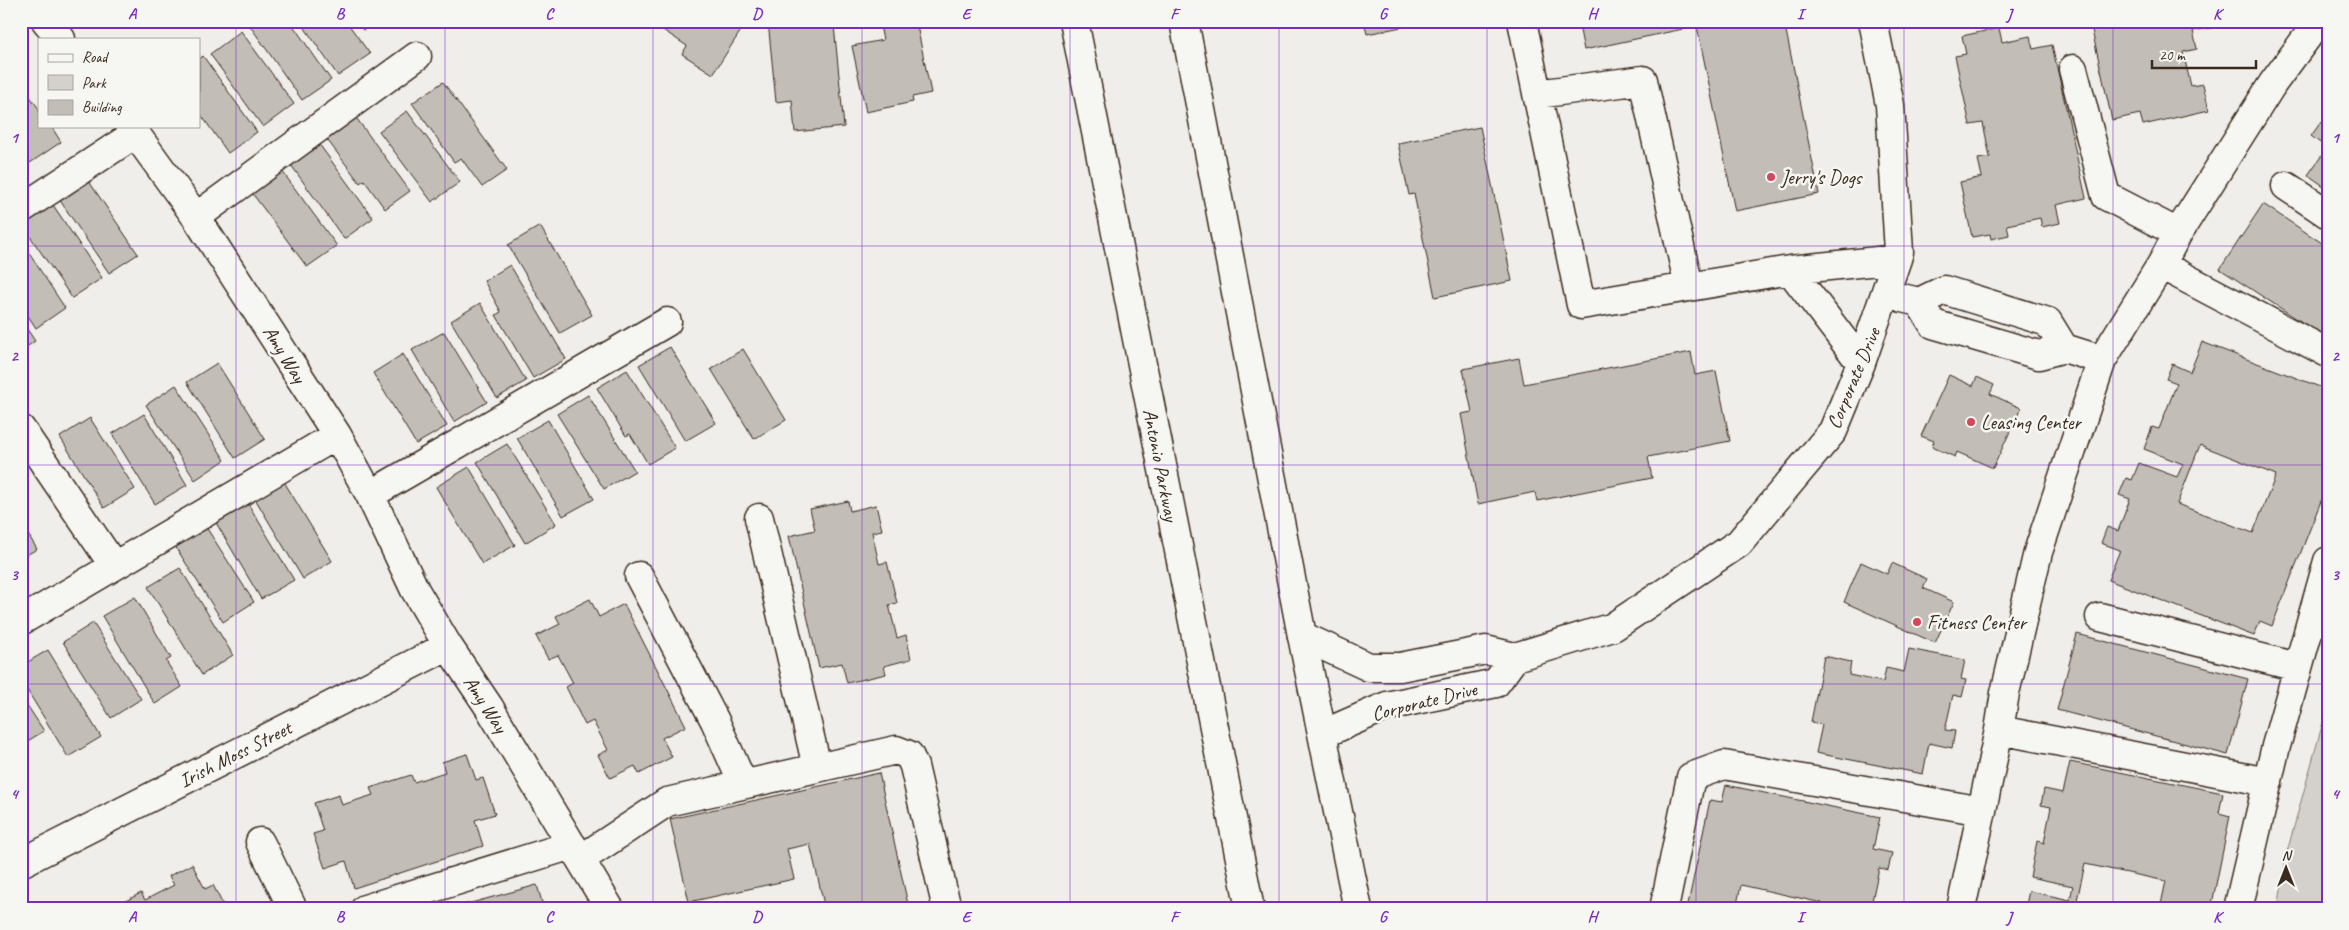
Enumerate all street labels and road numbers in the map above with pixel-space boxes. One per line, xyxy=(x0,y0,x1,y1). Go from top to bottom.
street label: Amy Way xyxy=(257,321,313,389)
street label: Corporate Drive xyxy=(1821,323,1887,432)
street label: Antonio Parkway xyxy=(1137,407,1184,526)
street label: Amy Way xyxy=(458,671,514,739)
street label: Corporate Drive xyxy=(1369,676,1481,727)
street label: Irish Moss Street xyxy=(175,714,298,793)

